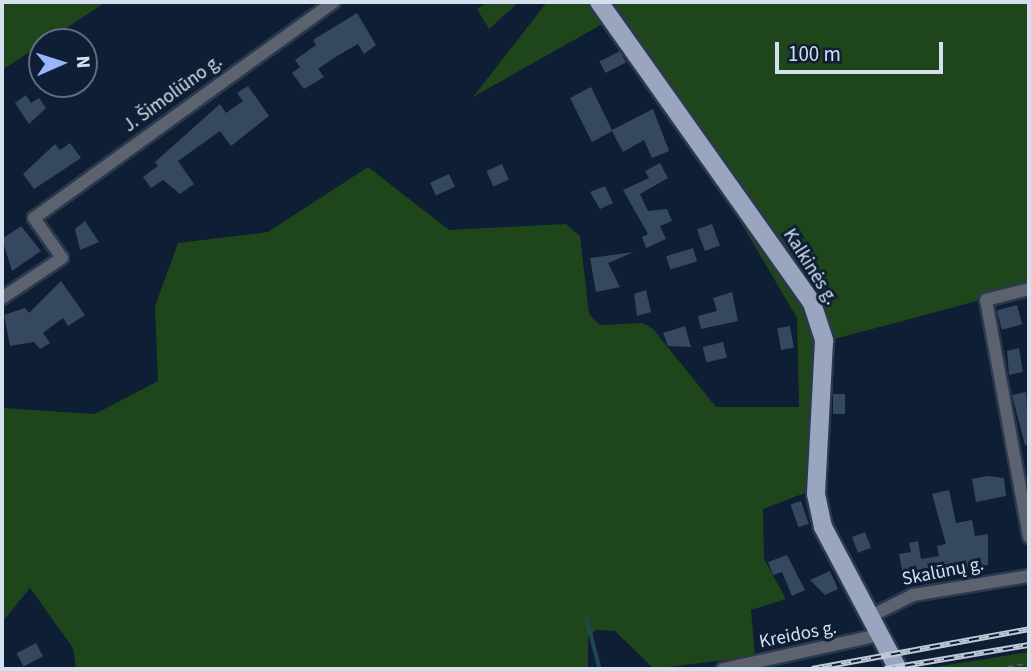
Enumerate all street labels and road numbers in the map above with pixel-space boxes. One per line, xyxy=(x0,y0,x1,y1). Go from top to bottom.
street label: J. Šimoliūno g. xyxy=(119,50,227,138)
street label: Kalkinės g. xyxy=(778,225,842,309)
street label: Skalūnų g. xyxy=(900,553,986,591)
street label: Kreidos g. xyxy=(757,616,839,654)

